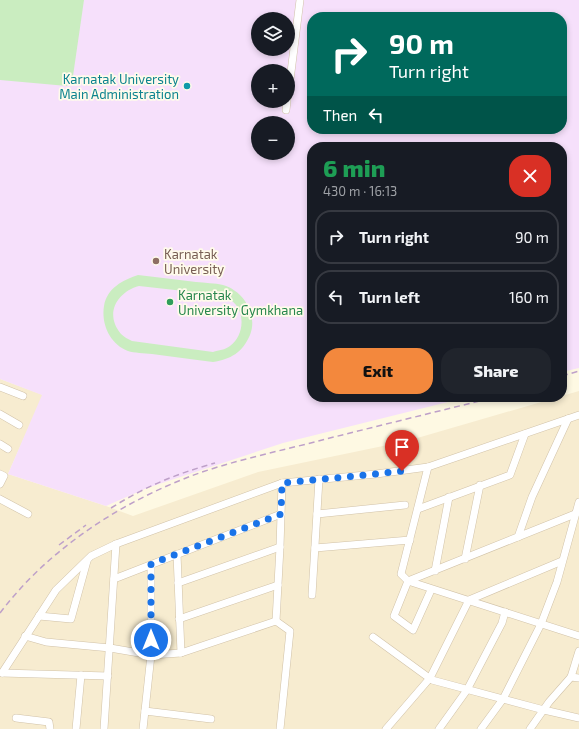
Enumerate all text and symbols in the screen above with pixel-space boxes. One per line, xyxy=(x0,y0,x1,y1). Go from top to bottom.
map controls xyxy=(251,12,295,160)
button: layers xyxy=(251,12,295,56)
text: 90 m xyxy=(389,26,454,60)
icon: right xyxy=(323,28,375,80)
text: Turn right xyxy=(389,60,469,82)
button: + xyxy=(251,64,295,108)
place label: Karnatak University Main Administration xyxy=(59,71,179,102)
marker: Karnatak University Main Administration xyxy=(182,81,192,91)
icon: left xyxy=(365,104,387,126)
text: Then xyxy=(323,106,357,124)
button: − xyxy=(251,116,295,160)
text: 6 min xyxy=(323,153,385,182)
button: close xyxy=(509,155,551,197)
text: 430 m · 16:13 xyxy=(323,183,397,199)
icon: right xyxy=(325,226,347,248)
text: Turn right xyxy=(359,228,429,246)
text: 90 m xyxy=(515,228,549,246)
place label: Karnatak University xyxy=(164,246,224,277)
marker: Karnatak University xyxy=(151,256,161,266)
icon: left xyxy=(325,286,347,308)
place label: Karnatak University Gymkhana xyxy=(178,287,303,318)
text: Turn left xyxy=(359,288,420,306)
text: 160 m xyxy=(509,288,549,306)
marker: Karnatak University Gymkhana xyxy=(165,297,175,307)
button: Exit xyxy=(323,348,433,394)
button: Share xyxy=(441,348,551,394)
pin xyxy=(385,430,419,471)
icon: arrive xyxy=(391,436,413,458)
position arrow xyxy=(130,619,172,661)

